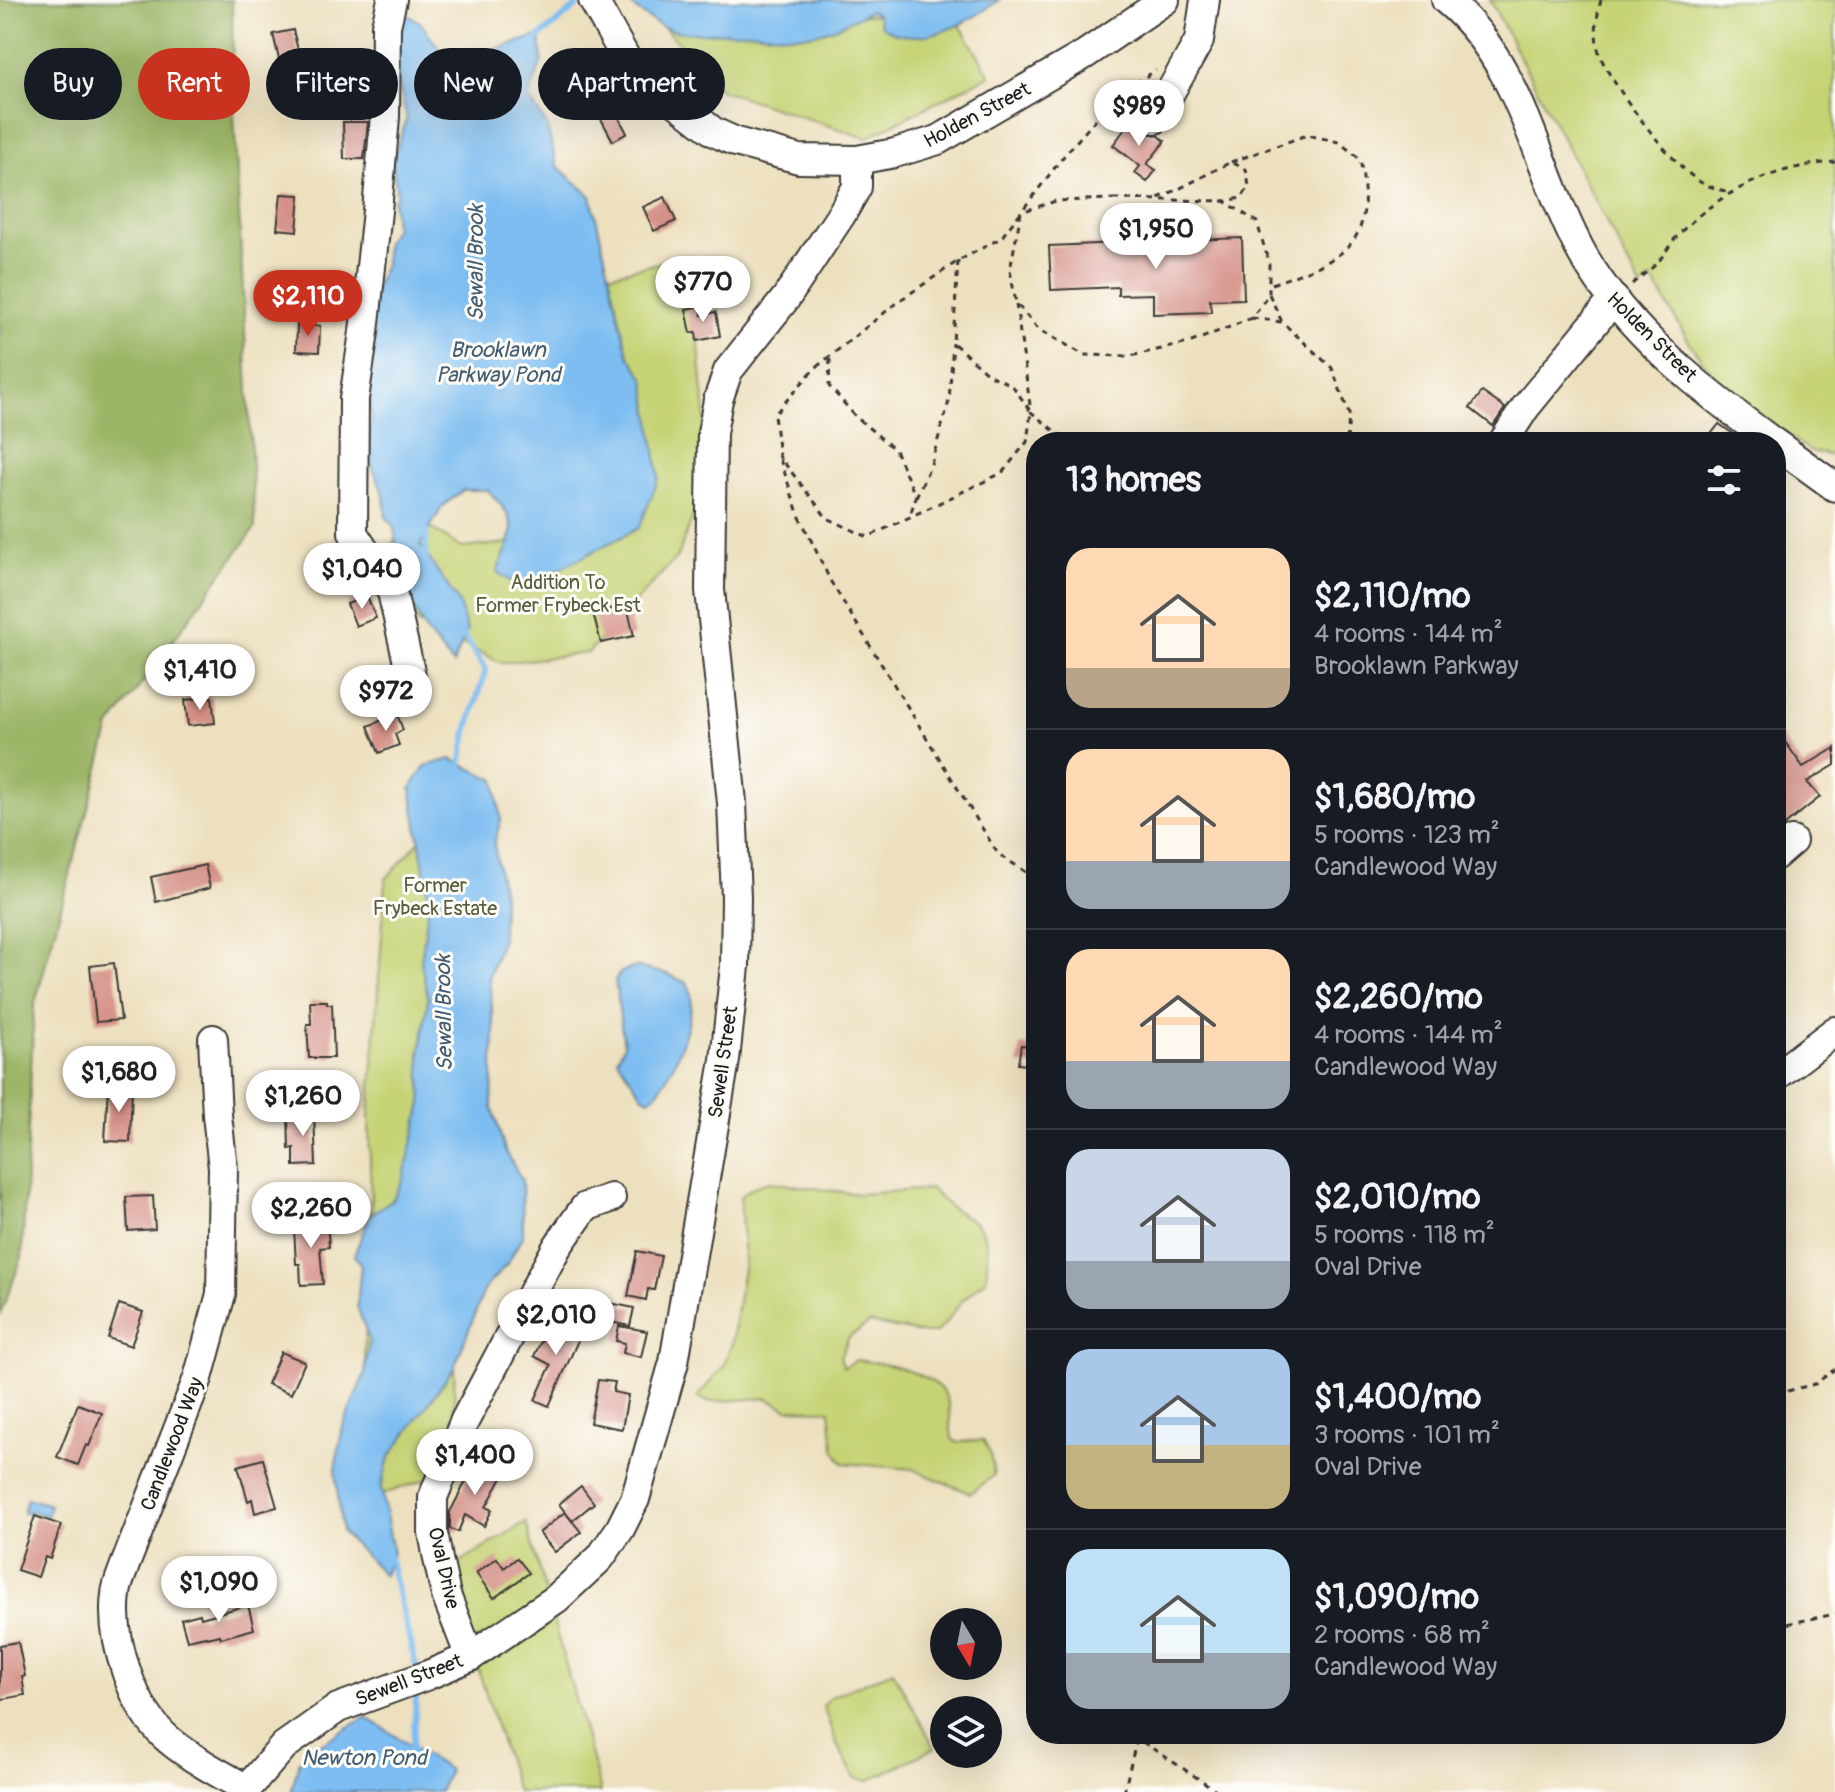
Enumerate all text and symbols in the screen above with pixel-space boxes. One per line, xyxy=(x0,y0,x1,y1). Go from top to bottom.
chip: Buy xyxy=(24,48,122,120)
chip: Rent xyxy=(138,48,250,120)
chip: Filters xyxy=(266,48,398,120)
chip: New xyxy=(414,48,522,120)
chip: Apartment xyxy=(538,48,725,120)
street label: Holden Street xyxy=(919,76,1036,154)
pin: $989 xyxy=(1092,80,1186,148)
text: $989 xyxy=(1112,90,1166,122)
water label: Sewall Brook xyxy=(462,203,490,321)
pin: $1,950 xyxy=(1091,203,1221,271)
text: $1,950 xyxy=(1118,213,1194,245)
pin: $770 xyxy=(656,256,750,324)
text: $770 xyxy=(673,266,733,298)
pin: $2,110 xyxy=(243,270,373,338)
text: $2,110 xyxy=(271,280,345,312)
street label: Holden Street xyxy=(1602,287,1703,388)
water label: Brooklawn Parkway Pond xyxy=(436,336,564,389)
icon: filters xyxy=(1702,458,1746,502)
text: 13 homes xyxy=(1066,459,1201,502)
pin: $1,040 xyxy=(297,543,427,611)
text: $1,040 xyxy=(321,553,403,585)
park label: Addition To Former Frybeck Est xyxy=(475,570,642,618)
text: $2,110/mo xyxy=(1314,575,1471,618)
icon: home xyxy=(1130,580,1226,676)
text: 4 rooms · 144 m² xyxy=(1314,618,1503,650)
pin: $1,410 xyxy=(135,644,265,712)
text: Brooklawn Parkway xyxy=(1314,650,1519,682)
text: $1,410 xyxy=(163,654,237,686)
pin: $972 xyxy=(339,665,433,733)
text: $972 xyxy=(358,675,414,707)
text: $1,680/mo xyxy=(1314,776,1475,819)
icon: home xyxy=(1130,781,1226,877)
text: 5 rooms · 123 m² xyxy=(1314,819,1500,851)
text: Candlewood Way xyxy=(1314,851,1497,883)
park label: Former Frybeck Estate xyxy=(373,873,497,921)
water label: Sewall Brook xyxy=(429,953,459,1072)
text: $2,260/mo xyxy=(1314,976,1483,1019)
icon: home xyxy=(1130,981,1226,1077)
street label: Sewell Street xyxy=(703,1003,743,1120)
text: 4 rooms · 144 m² xyxy=(1314,1019,1503,1051)
pin: $1,680 xyxy=(54,1046,184,1114)
text: Candlewood Way xyxy=(1314,1051,1497,1083)
text: $1,680 xyxy=(81,1056,157,1088)
pin: $1,260 xyxy=(238,1070,368,1138)
text: $1,260 xyxy=(264,1080,342,1112)
text: $2,010/mo xyxy=(1314,1176,1480,1219)
icon: home xyxy=(1130,1181,1226,1277)
pin: $2,260 xyxy=(246,1182,376,1250)
text: $2,260 xyxy=(270,1192,352,1224)
text: 5 rooms · 118 m² xyxy=(1314,1219,1495,1251)
text: Oval Drive xyxy=(1314,1251,1422,1283)
pin: $2,010 xyxy=(491,1289,621,1357)
text: $2,010 xyxy=(516,1299,596,1331)
street label: Candlewood Way xyxy=(135,1373,209,1514)
text: $1,400/mo xyxy=(1314,1376,1481,1419)
icon: home xyxy=(1130,1381,1226,1477)
text: 3 rooms · 101 m² xyxy=(1314,1419,1500,1451)
pin: $1,400 xyxy=(410,1429,540,1497)
text: $1,400 xyxy=(434,1439,516,1471)
text: Oval Drive xyxy=(1314,1451,1422,1483)
street label: Oval Drive xyxy=(423,1525,466,1611)
pin: $1,090 xyxy=(154,1556,284,1624)
text: $1,090 xyxy=(179,1566,259,1598)
text: $1,090/mo xyxy=(1314,1576,1479,1619)
icon: home xyxy=(1130,1581,1226,1677)
north arrow xyxy=(930,1608,1002,1680)
map controls xyxy=(930,1608,1002,1768)
text: 2 rooms · 68 m² xyxy=(1314,1619,1490,1651)
street label: Sewell Street xyxy=(352,1648,467,1712)
text: Candlewood Way xyxy=(1314,1651,1497,1683)
button: layers xyxy=(930,1696,1002,1768)
water label: Newton Pond xyxy=(301,1744,430,1772)

